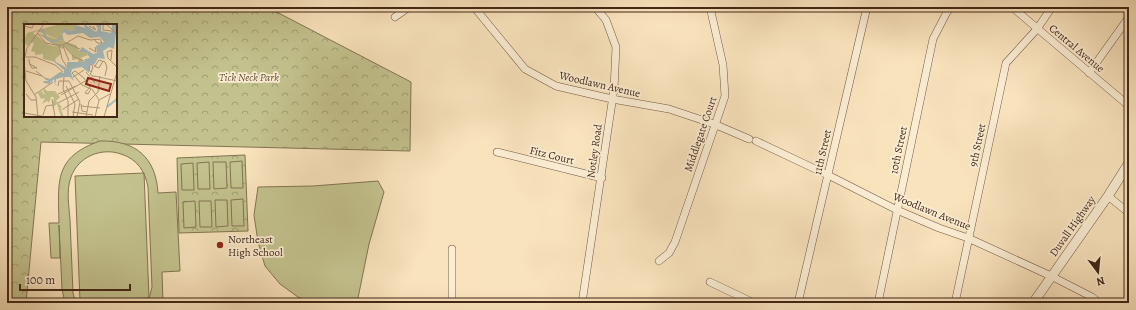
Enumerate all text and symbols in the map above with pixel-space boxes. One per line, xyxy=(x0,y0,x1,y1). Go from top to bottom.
street label: Central Avenue xyxy=(1046,21,1108,76)
inset map xyxy=(24,24,117,117)
street label: Woodlawn Avenue xyxy=(557,68,642,101)
park label: Tick Neck Park xyxy=(219,70,279,85)
street label: Middlegate Court xyxy=(681,94,721,174)
street label: 9th Street xyxy=(966,122,989,168)
street label: Notley Road xyxy=(583,123,606,179)
street label: 10th Street xyxy=(886,125,911,175)
street label: 11th Street xyxy=(810,128,835,176)
street label: Fitz Court xyxy=(528,143,576,168)
street label: Woodlawn Avenue xyxy=(890,189,973,234)
street label: Duvall Highway xyxy=(1046,193,1099,260)
place label: Northeast High School xyxy=(228,232,283,260)
marker: Northeast High School xyxy=(215,240,225,250)
north arrow xyxy=(1078,252,1118,292)
scale bar xyxy=(20,266,130,292)
text: 100 m xyxy=(26,272,55,288)
text: N xyxy=(1095,273,1107,289)

